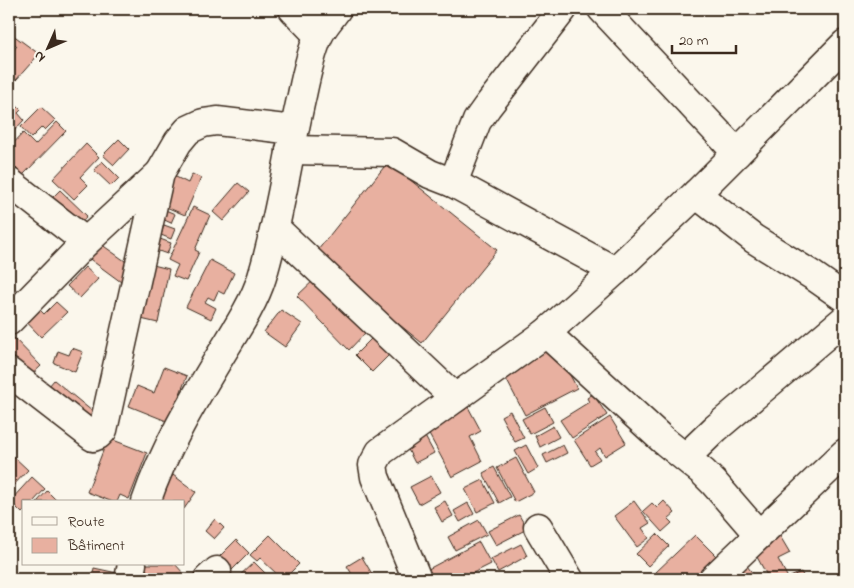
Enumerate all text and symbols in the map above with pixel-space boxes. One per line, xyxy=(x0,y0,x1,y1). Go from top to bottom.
north arrow xyxy=(22,22,72,72)
scale bar xyxy=(672,22,735,54)
text: 20 m xyxy=(679,30,709,52)
text: N xyxy=(29,45,51,67)
legend xyxy=(22,500,185,566)
text: Route xyxy=(68,511,105,533)
text: Bâtiment xyxy=(67,535,125,557)

